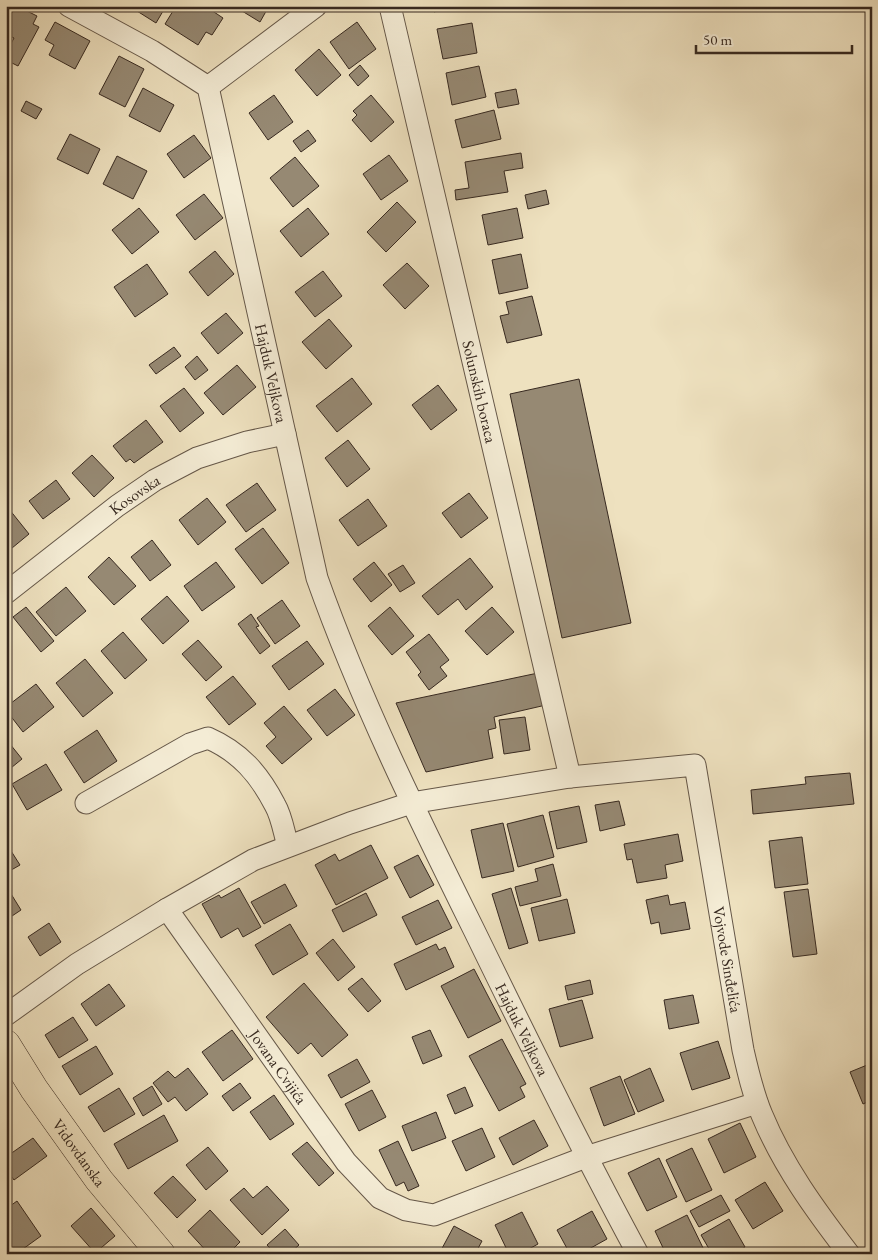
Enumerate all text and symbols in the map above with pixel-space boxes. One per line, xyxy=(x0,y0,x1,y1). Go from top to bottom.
scale bar xyxy=(696,22,852,54)
text: 50 m xyxy=(703,30,732,49)
street label: Hajduk Veljkova xyxy=(250,321,292,425)
street label: Solunskih boraca xyxy=(457,338,502,446)
street label: Kosovska xyxy=(105,469,164,520)
street label: Vojvode Sinđelića xyxy=(708,905,747,1015)
street label: Hajduk Veljkova xyxy=(490,979,554,1080)
street label: Jovana Cvijića xyxy=(243,1024,312,1109)
street label: Vidovdanska xyxy=(47,1115,111,1192)

